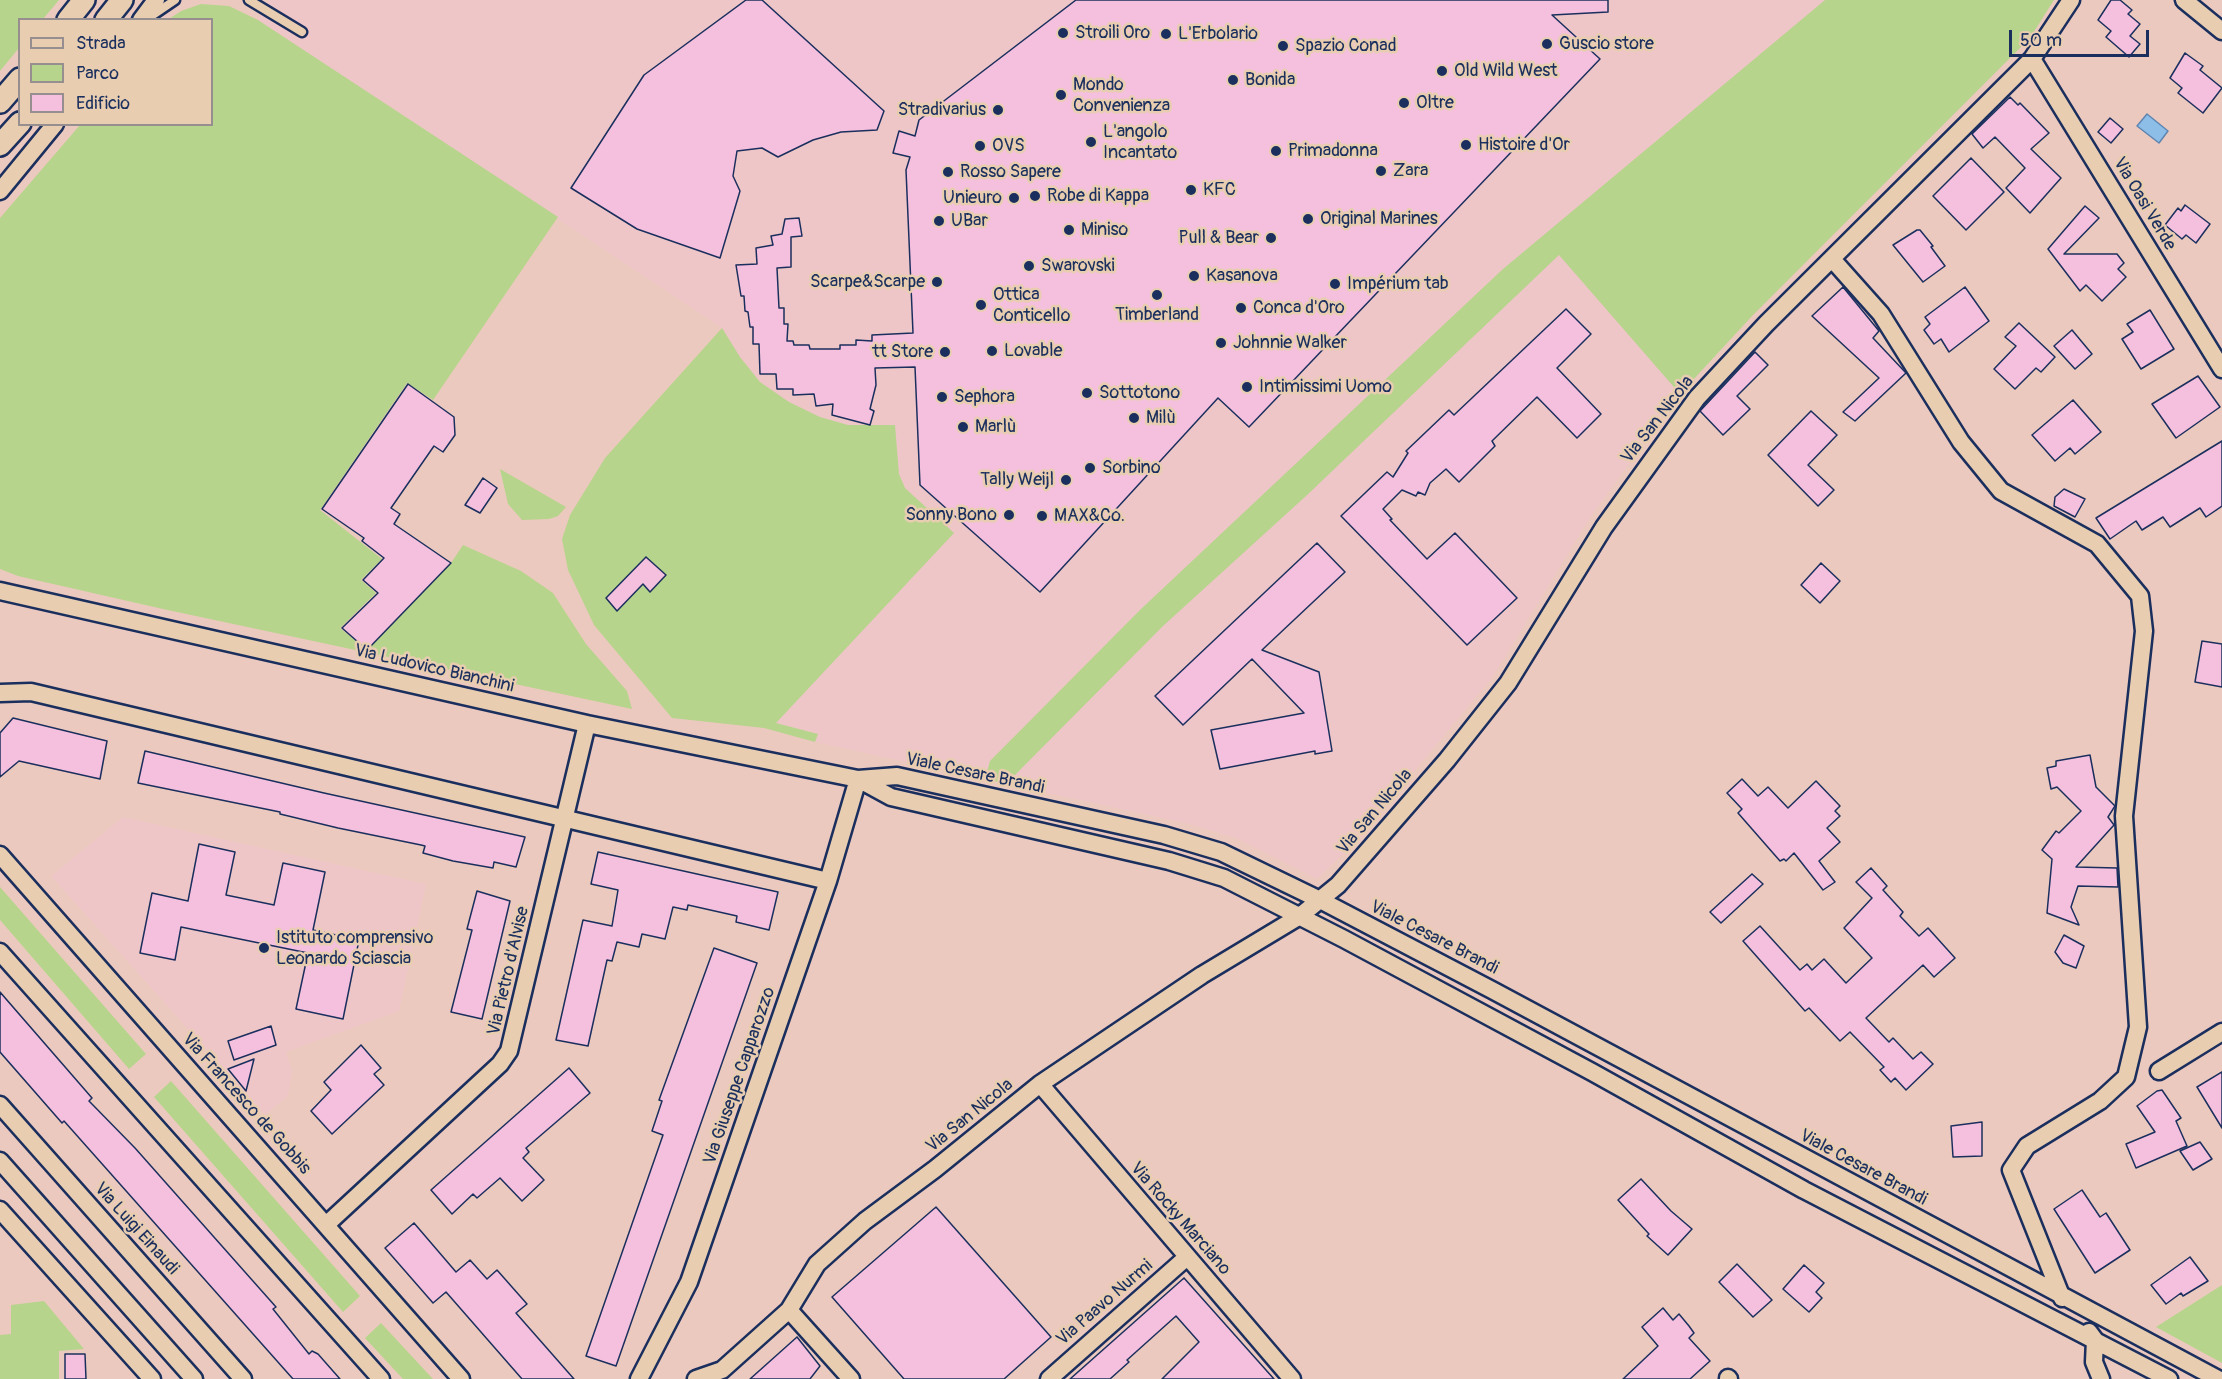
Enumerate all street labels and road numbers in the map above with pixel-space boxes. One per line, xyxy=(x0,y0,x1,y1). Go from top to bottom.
street label: Via Oasi Verde xyxy=(2108,154,2180,254)
street label: Via San Nicola xyxy=(1617,372,1699,468)
street label: Via Ludovico Bianchini xyxy=(352,640,516,698)
street label: Viale Cesare Brandi xyxy=(904,749,1046,799)
street label: Via San Nicola xyxy=(1333,765,1417,859)
street label: Viale Cesare Brandi xyxy=(1366,896,1502,980)
street label: Via Pietro d'Alvise xyxy=(484,904,534,1038)
street label: Via Giuseppe Capparozzo xyxy=(699,984,781,1168)
street label: Via Francesco de Gobbis xyxy=(177,1029,315,1179)
street label: Via San Nicola xyxy=(922,1074,1018,1158)
street label: Viale Cesare Brandi xyxy=(1796,1125,1930,1211)
street label: Via Rocky Marciano xyxy=(1125,1158,1235,1280)
street label: Via Luigi Einaudi xyxy=(89,1178,183,1280)
street label: Via Paavo Nurmi xyxy=(1052,1255,1158,1351)

